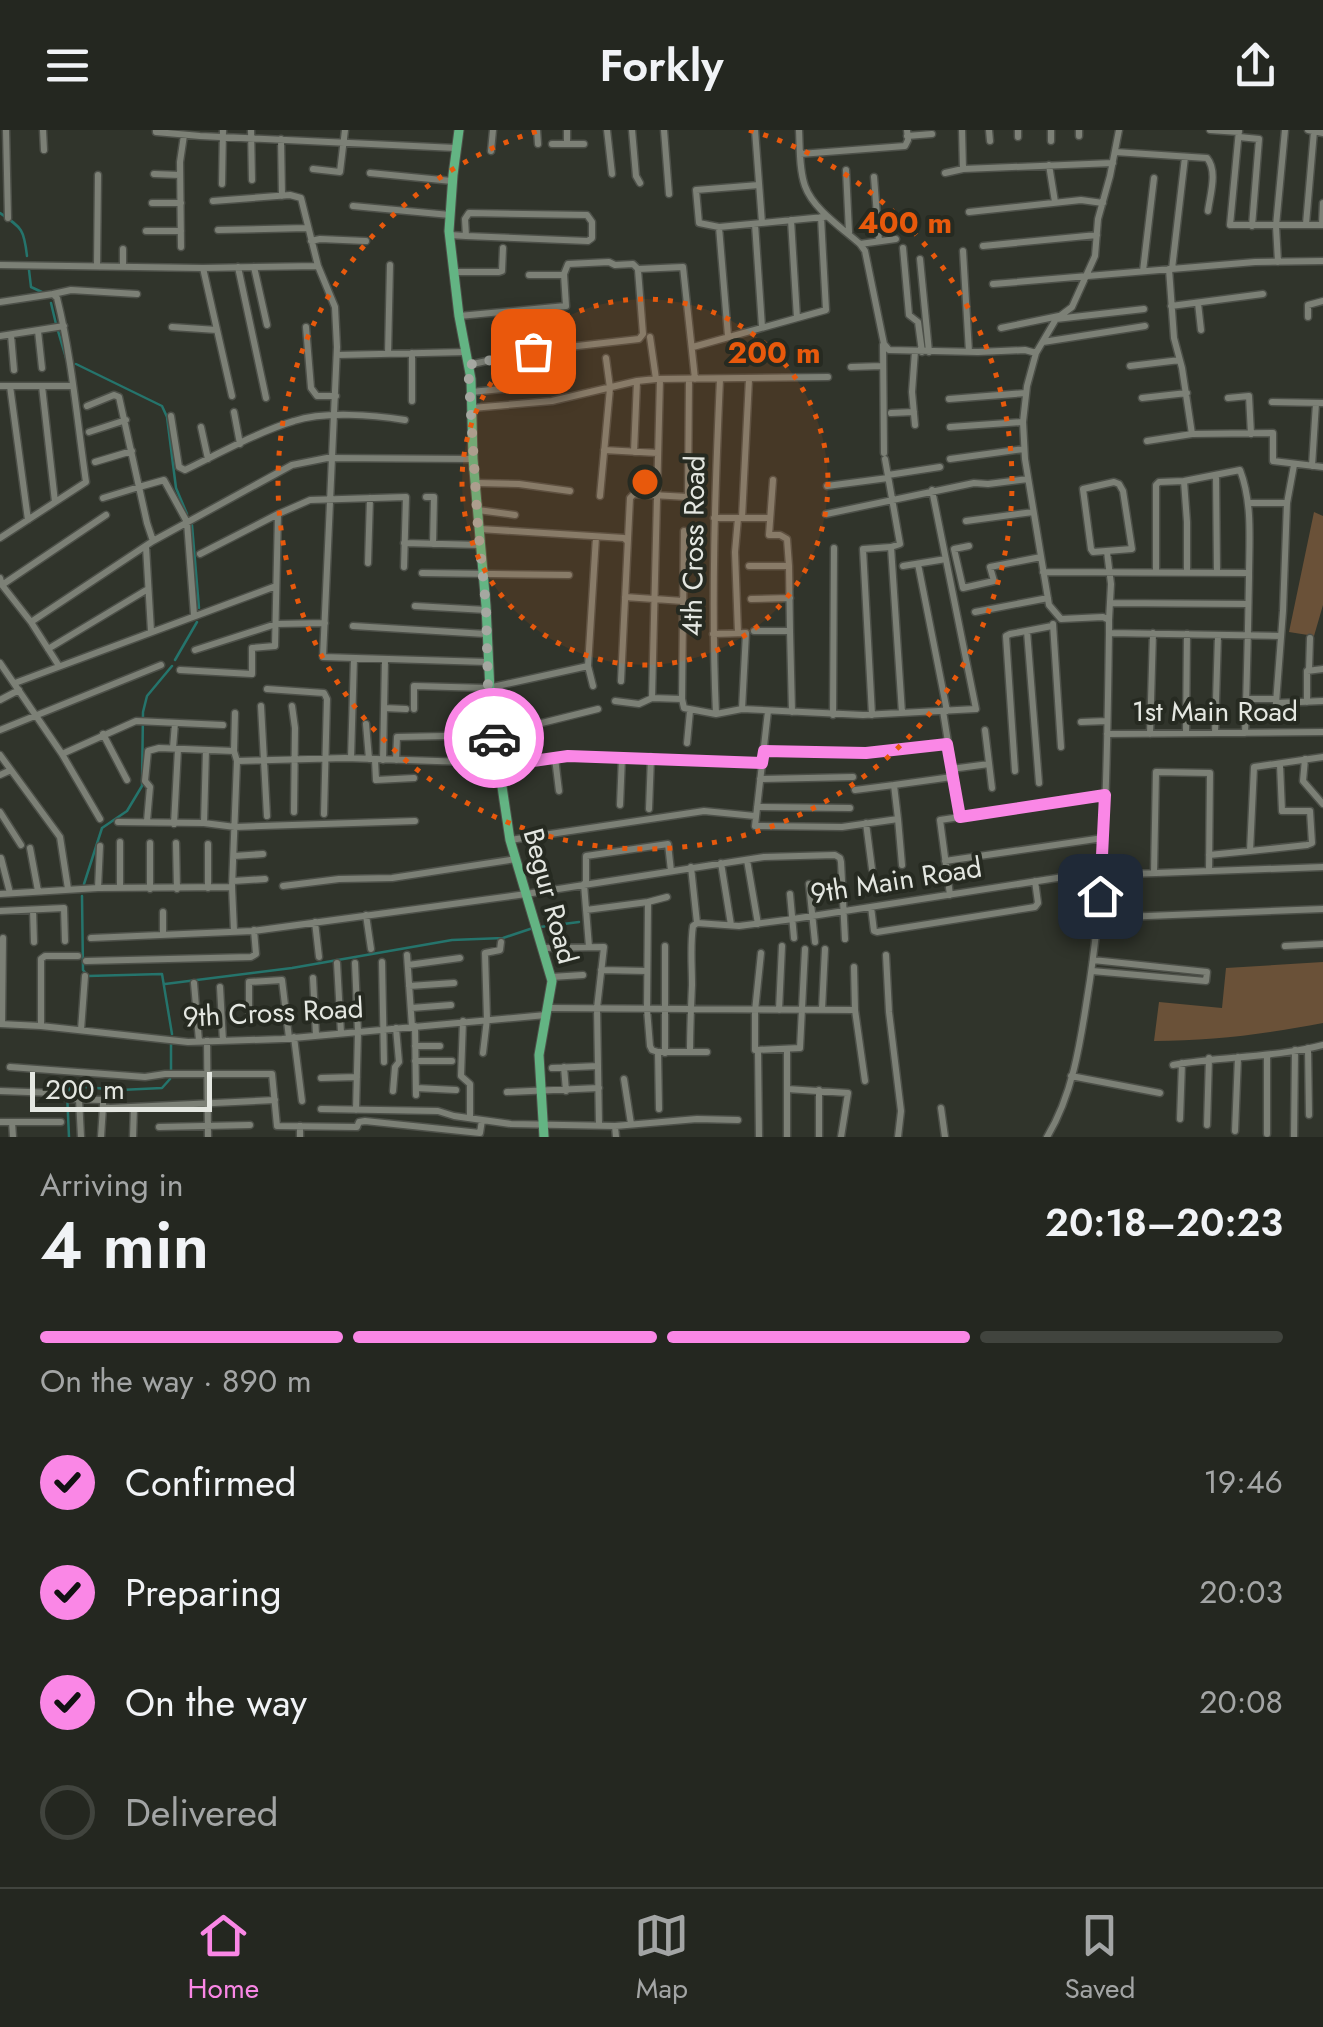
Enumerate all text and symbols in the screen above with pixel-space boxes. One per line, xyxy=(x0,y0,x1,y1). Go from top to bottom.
text: Forkly xyxy=(599,33,724,98)
icon: menu xyxy=(40,38,95,93)
icon: share xyxy=(1228,38,1283,93)
text: 400 m xyxy=(858,201,952,244)
pin xyxy=(491,309,576,394)
icon: bag xyxy=(506,324,561,379)
text: 200 m xyxy=(728,331,821,374)
street label: 4th Cross Road xyxy=(671,455,716,637)
centre of rings xyxy=(627,464,663,500)
courier xyxy=(444,688,544,788)
street label: 1st Main Road xyxy=(1132,691,1298,732)
icon: car xyxy=(467,711,522,766)
street label: Begur Road xyxy=(513,824,588,969)
street label: 9th Main Road xyxy=(807,847,985,914)
pin xyxy=(1058,854,1143,939)
icon: home xyxy=(1073,869,1128,924)
street label: 9th Cross Road xyxy=(182,987,364,1038)
scale bar xyxy=(30,1067,212,1111)
text: 200 m xyxy=(45,1069,125,1110)
text: Arriving in xyxy=(40,1162,184,1208)
text: 20:18–20:23 xyxy=(1045,1195,1283,1250)
text: 4 min xyxy=(40,1198,209,1292)
text: On the way · 890 m xyxy=(40,1358,312,1404)
icon: check xyxy=(40,1455,95,1510)
text: Confirmed xyxy=(125,1455,296,1510)
text: 19:46 xyxy=(1203,1459,1283,1505)
icon: check xyxy=(40,1565,95,1620)
text: Preparing xyxy=(125,1565,282,1620)
text: 20:03 xyxy=(1199,1569,1283,1615)
icon: check xyxy=(40,1675,95,1730)
text: On the way xyxy=(125,1675,307,1730)
text: 20:08 xyxy=(1199,1679,1283,1725)
text: Delivered xyxy=(125,1785,278,1840)
tab: Home xyxy=(188,1908,259,2009)
tab: Map xyxy=(634,1908,689,2009)
tab: Saved xyxy=(1064,1908,1135,2009)

